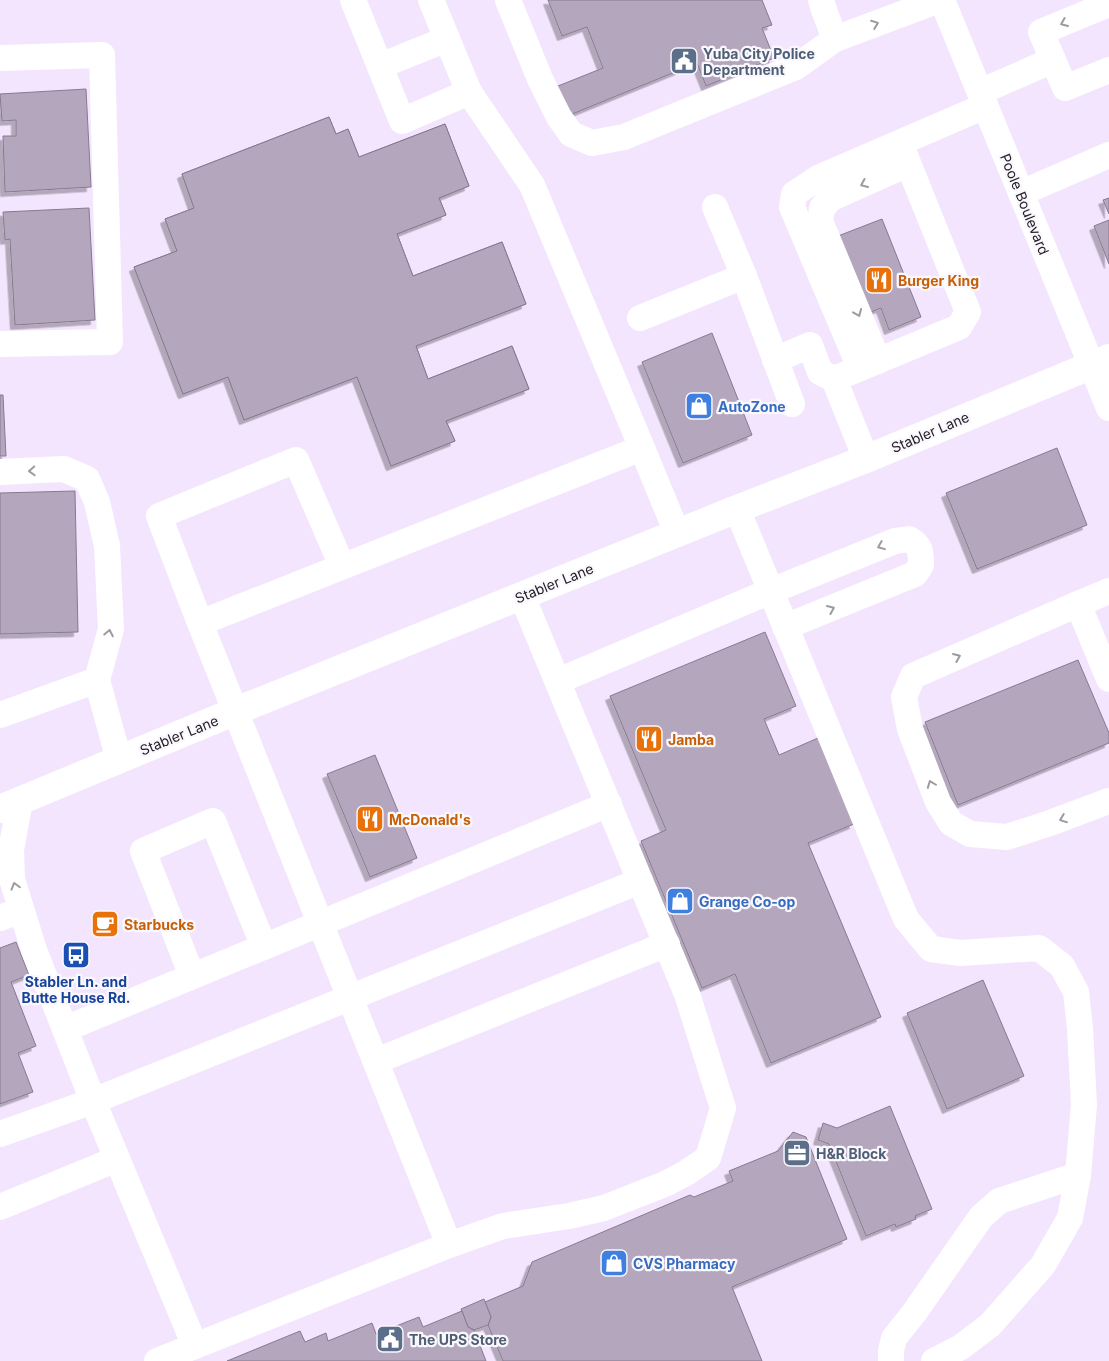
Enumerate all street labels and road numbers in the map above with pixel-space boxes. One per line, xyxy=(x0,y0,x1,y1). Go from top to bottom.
street label: Poole Boulevard xyxy=(997,151,1053,257)
street label: Stabler Lane xyxy=(888,408,972,456)
street label: Stabler Lane xyxy=(512,560,596,606)
street label: Stabler Lane xyxy=(137,712,221,758)

